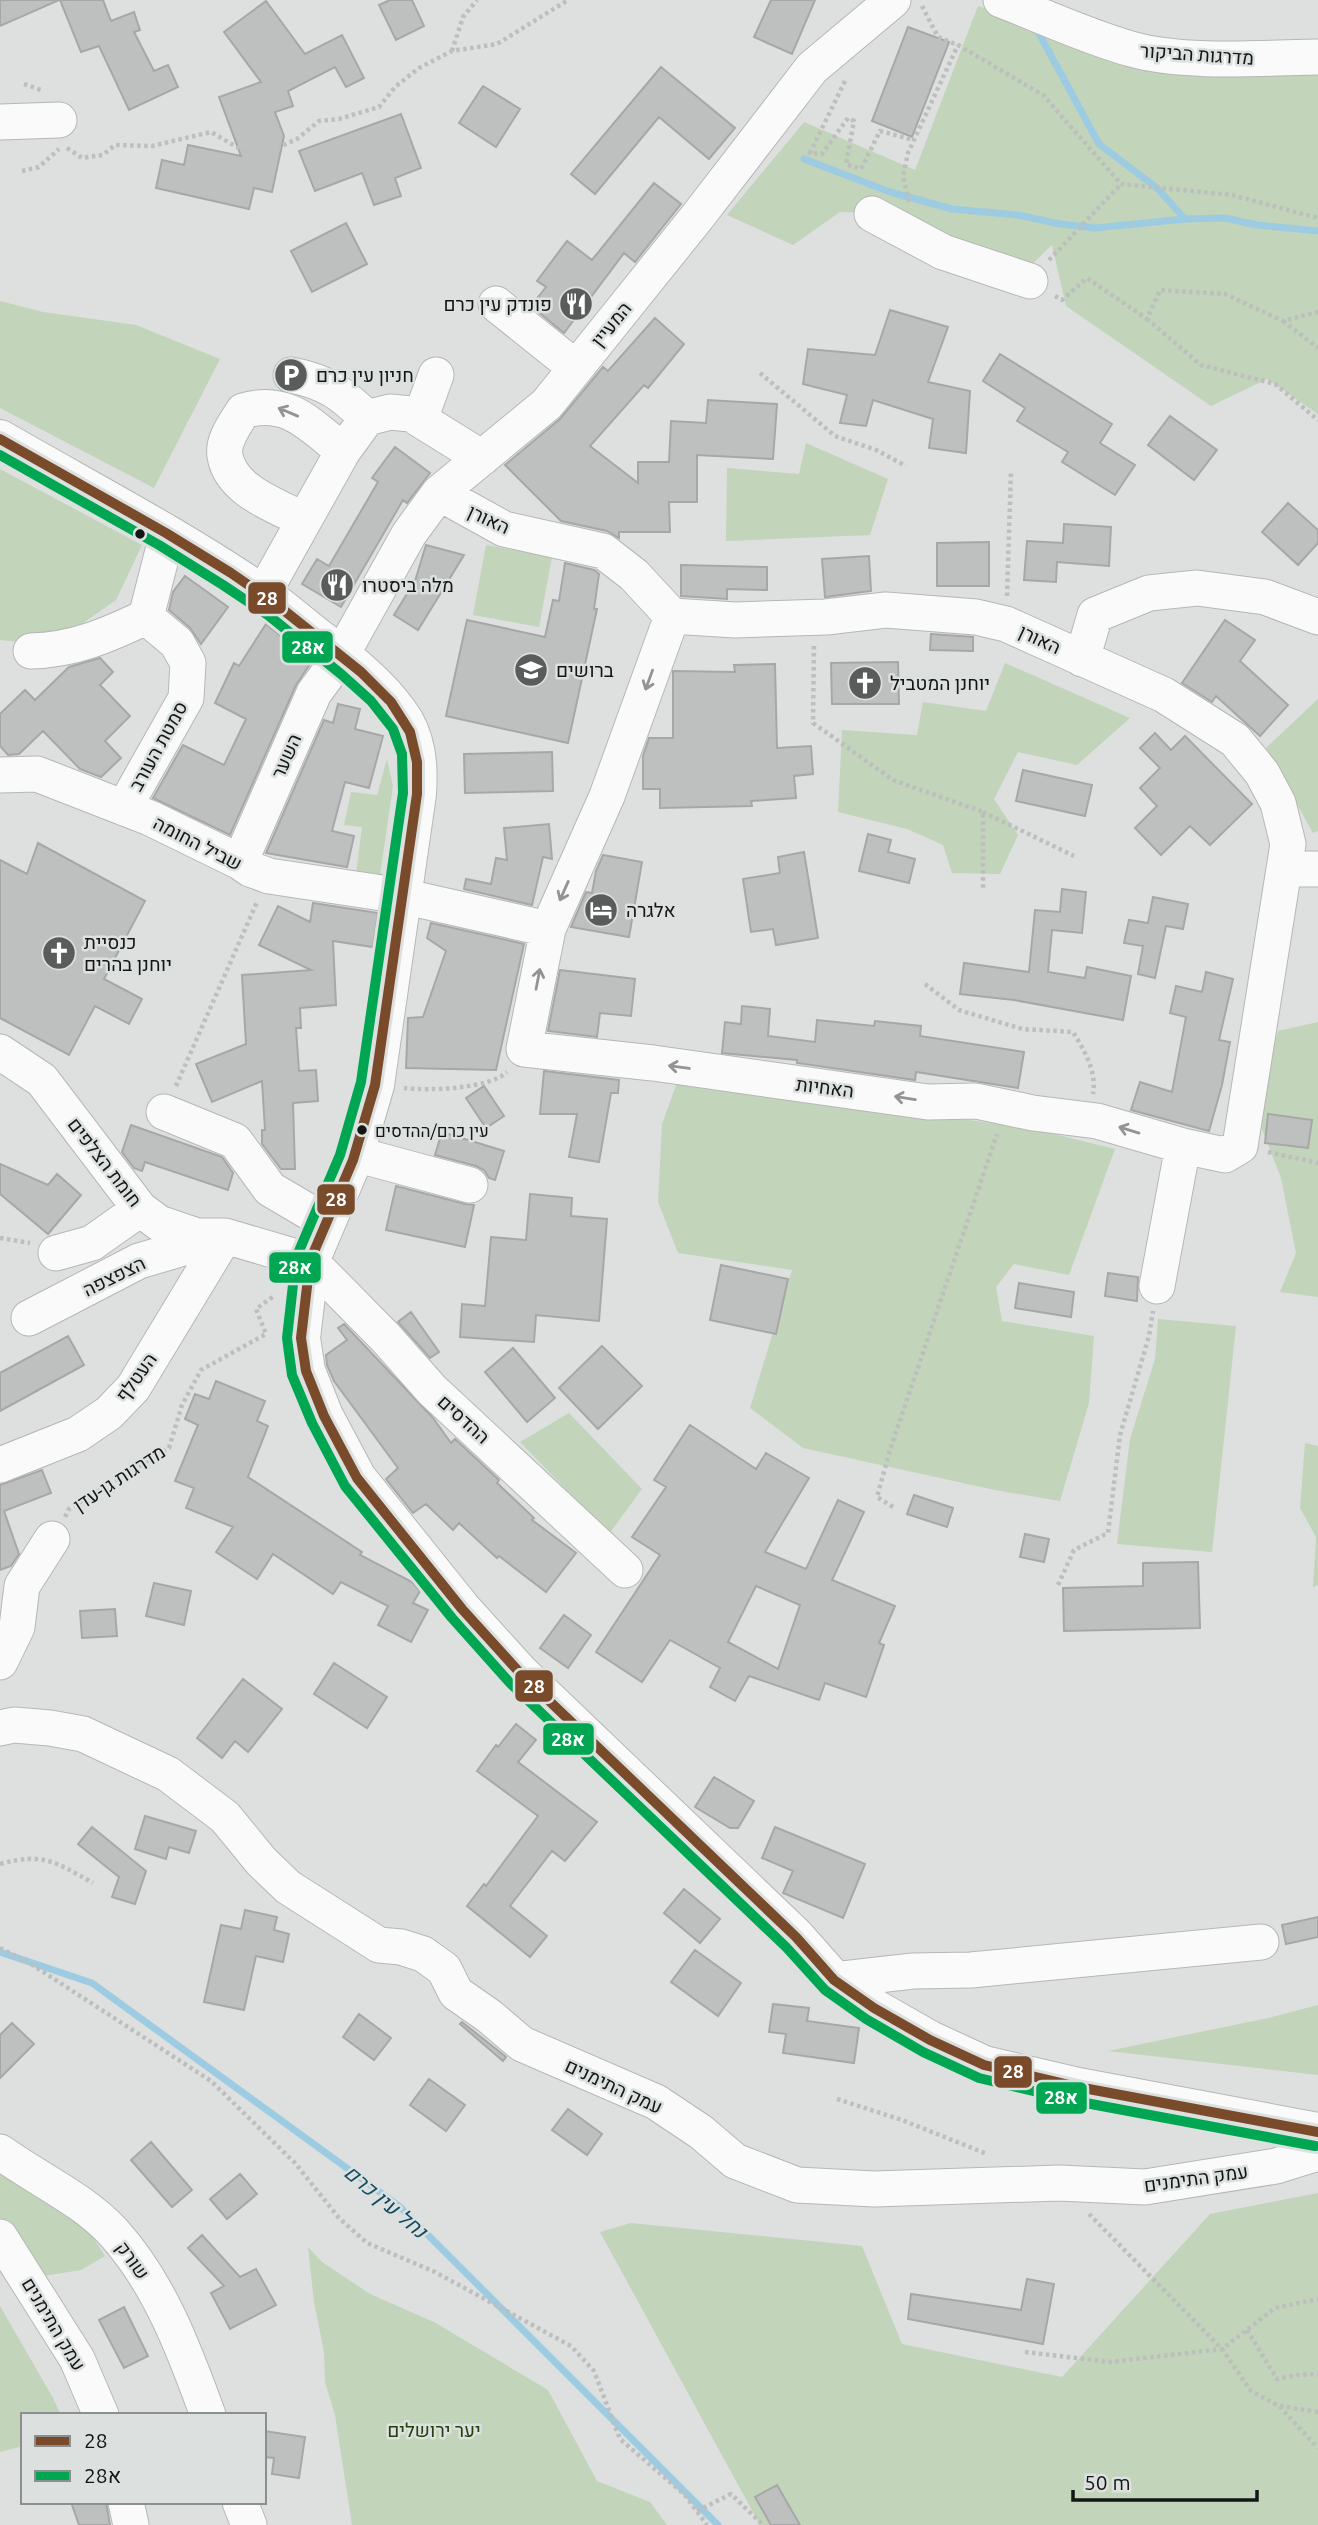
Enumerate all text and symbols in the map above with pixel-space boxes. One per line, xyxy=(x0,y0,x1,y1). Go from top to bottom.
street label: מדרגות הביקור xyxy=(1139,39,1255,69)
restaurant icon: פונדק עין כרם xyxy=(557,285,595,323)
place label: פונדק עין כרם xyxy=(443,293,552,315)
street label: המעיין xyxy=(586,297,636,351)
parking icon: חניון עין כרם xyxy=(272,356,310,394)
place label: חניון עין כרם xyxy=(316,364,414,386)
one-way arrow xyxy=(278,405,299,418)
street label: האורן xyxy=(465,500,513,538)
unlabelled marker xyxy=(133,527,147,541)
restaurant icon: מלה ביסטרו xyxy=(318,566,356,604)
place label: מלה ביסטרו xyxy=(362,574,454,596)
line badge: 28 xyxy=(247,581,287,615)
text: 28 xyxy=(256,587,278,609)
street label: האורן xyxy=(1016,620,1064,658)
line badge: 28א xyxy=(281,630,334,664)
text: 28א xyxy=(291,636,325,658)
school or university icon: ברושים xyxy=(512,651,550,689)
place label: ברושים xyxy=(556,659,614,681)
church icon: יוחנן המטביל xyxy=(846,664,884,702)
one-way arrow xyxy=(642,669,654,691)
place label: יוחנן המטביל xyxy=(890,672,990,694)
street label: סמטת העורב xyxy=(124,697,192,795)
street label: השער xyxy=(266,730,306,782)
street label: שביל החומה xyxy=(150,811,246,875)
one-way arrow xyxy=(557,880,570,902)
hotel icon: אלגרה xyxy=(582,891,620,929)
place label: אלגרה xyxy=(626,899,676,921)
place label: כנסיית יוחנן בהרים xyxy=(84,931,172,975)
church icon: כנסיית יוחנן בהרים xyxy=(40,934,78,972)
one-way arrow xyxy=(532,968,545,991)
one-way arrow xyxy=(668,1060,691,1073)
street label: האחיות xyxy=(795,1073,855,1101)
one-way arrow xyxy=(894,1091,917,1104)
street label: חומת הצלפים xyxy=(64,1113,146,1211)
place label: עין כרם/ההדסים xyxy=(375,1121,489,1140)
marker: עין כרם/ההדסים xyxy=(355,1123,369,1137)
one-way arrow xyxy=(1118,1123,1140,1136)
line badge: 28 xyxy=(316,1183,356,1216)
text: 28 xyxy=(325,1188,347,1210)
street label: הצפצפה xyxy=(79,1251,149,1301)
line badge: 28א xyxy=(268,1251,322,1284)
text: 28א xyxy=(278,1256,312,1278)
street label: העטלף xyxy=(111,1348,161,1406)
street label: ההדסים xyxy=(434,1390,494,1448)
street label: מדרגות גן-עדן xyxy=(69,1440,169,1516)
line badge: 28 xyxy=(514,1669,554,1703)
text: 28 xyxy=(523,1675,545,1697)
line badge: 28א xyxy=(542,1722,595,1756)
text: 28א xyxy=(551,1728,585,1750)
street label: עמק התימנים xyxy=(562,2054,666,2118)
line badge: 28 xyxy=(993,2055,1033,2089)
text: 28 xyxy=(1002,2060,1024,2082)
line badge: 28א xyxy=(1035,2081,1088,2115)
text: 28א xyxy=(1044,2086,1078,2108)
water label: נחל עין כרם xyxy=(339,2160,433,2244)
street label: עמק התימנים xyxy=(1143,2160,1249,2196)
street label: שורק xyxy=(112,2237,154,2283)
street label: עמק התימנים xyxy=(18,2273,90,2375)
legend xyxy=(21,2413,266,2504)
park label: יער ירושלים xyxy=(387,2419,481,2441)
text: 28 xyxy=(84,2428,108,2452)
scale bar xyxy=(1073,2458,1257,2502)
text: 28א xyxy=(84,2463,121,2487)
text: 50 m xyxy=(1084,2470,1131,2494)

